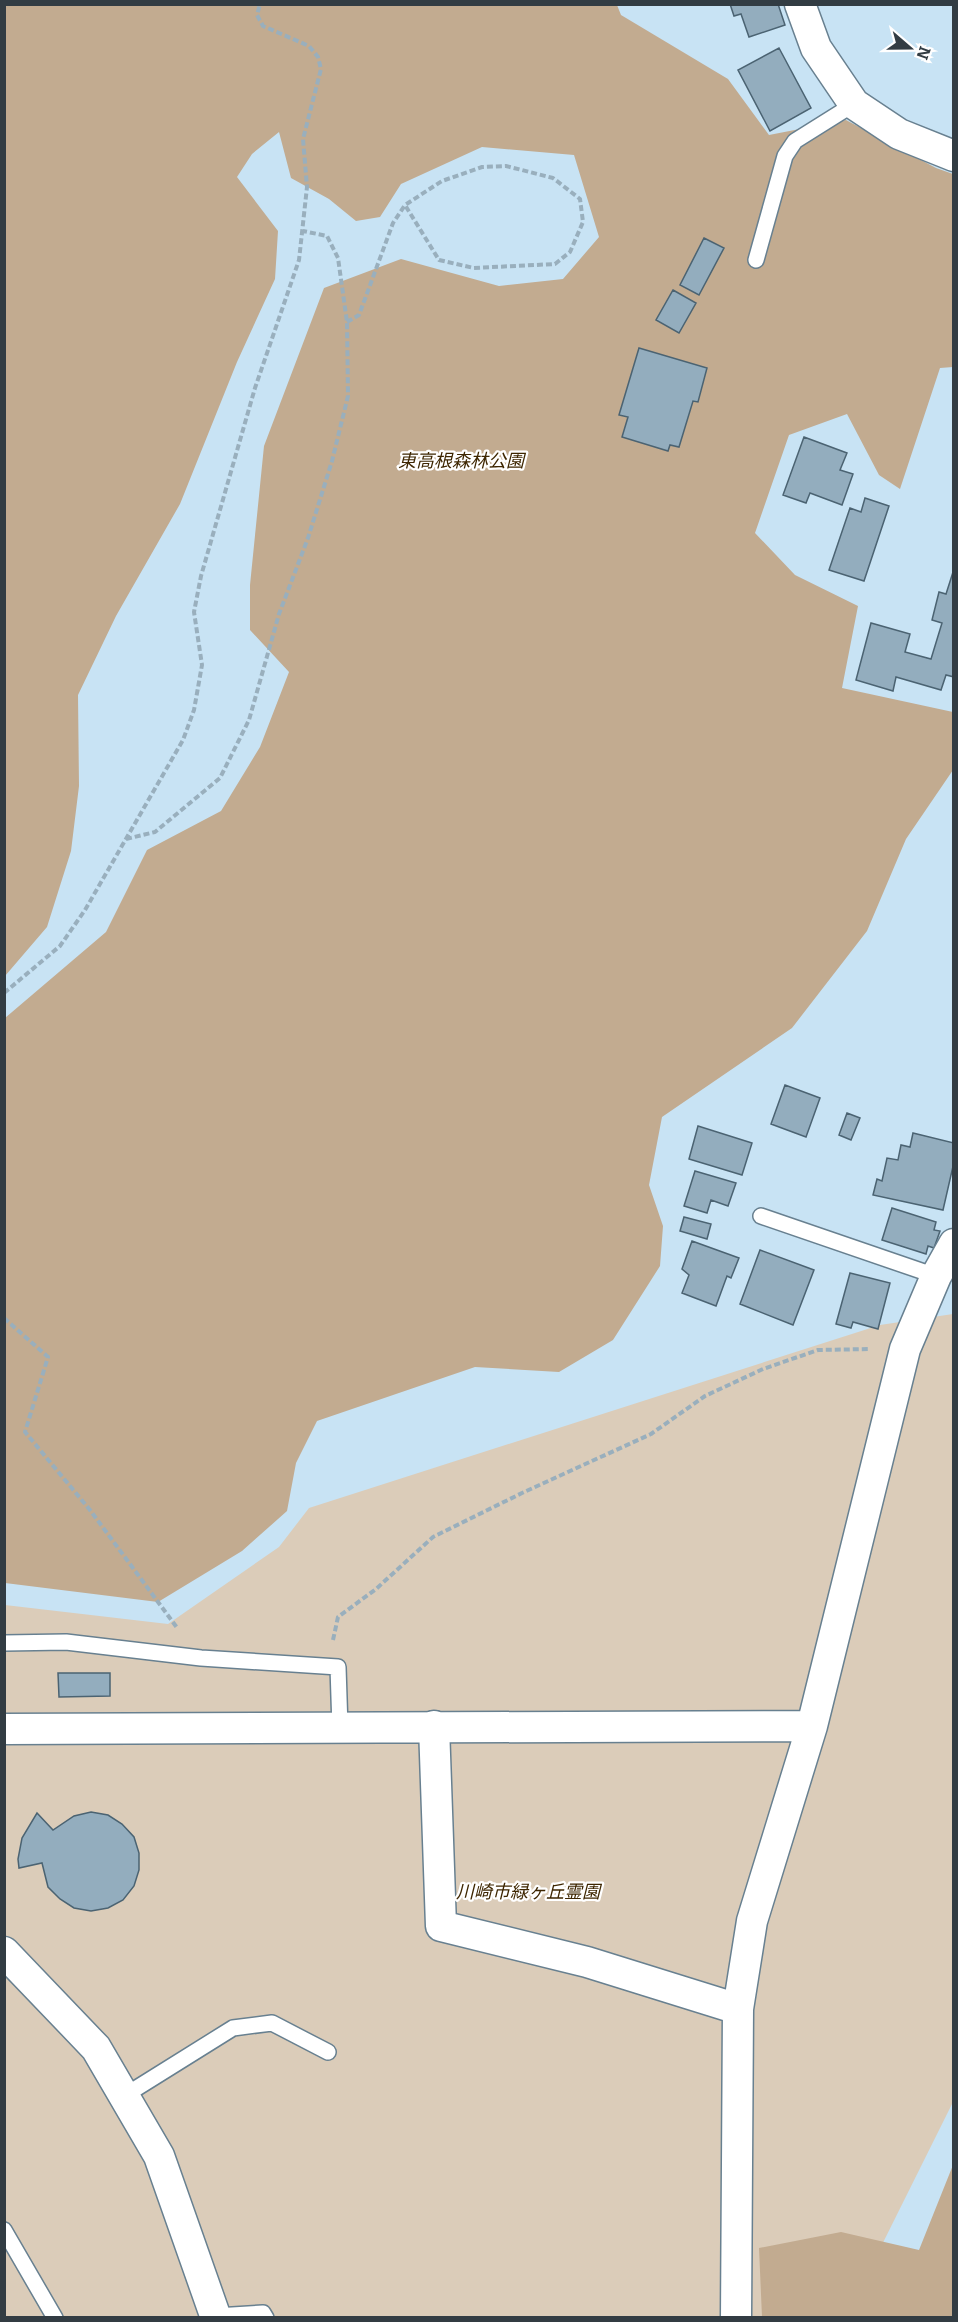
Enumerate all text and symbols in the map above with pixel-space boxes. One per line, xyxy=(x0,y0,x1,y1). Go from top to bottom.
north arrow xyxy=(880,18,940,78)
text: N xyxy=(913,44,935,62)
park label: 東高根森林公園 xyxy=(398,450,527,472)
park label: 川崎市緑ヶ丘霊園 xyxy=(456,1881,603,1903)

